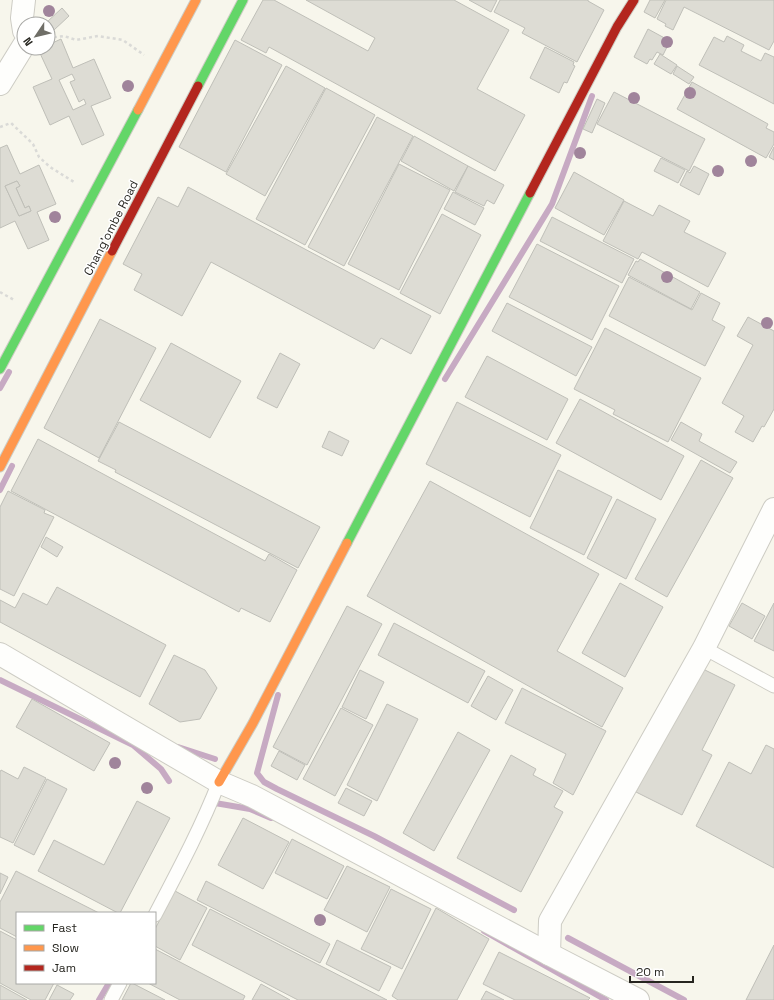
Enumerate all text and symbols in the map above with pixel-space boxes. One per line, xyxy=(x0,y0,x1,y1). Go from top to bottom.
north arrow xyxy=(16,16,56,56)
text: N xyxy=(20,35,36,49)
street label: Chang'ombe Road xyxy=(80,178,142,278)
legend xyxy=(16,912,156,984)
text: Fast xyxy=(52,920,77,936)
text: Slow xyxy=(52,940,79,956)
scale bar xyxy=(630,958,693,984)
text: Jam xyxy=(52,960,76,976)
text: 20 m xyxy=(636,964,664,980)

